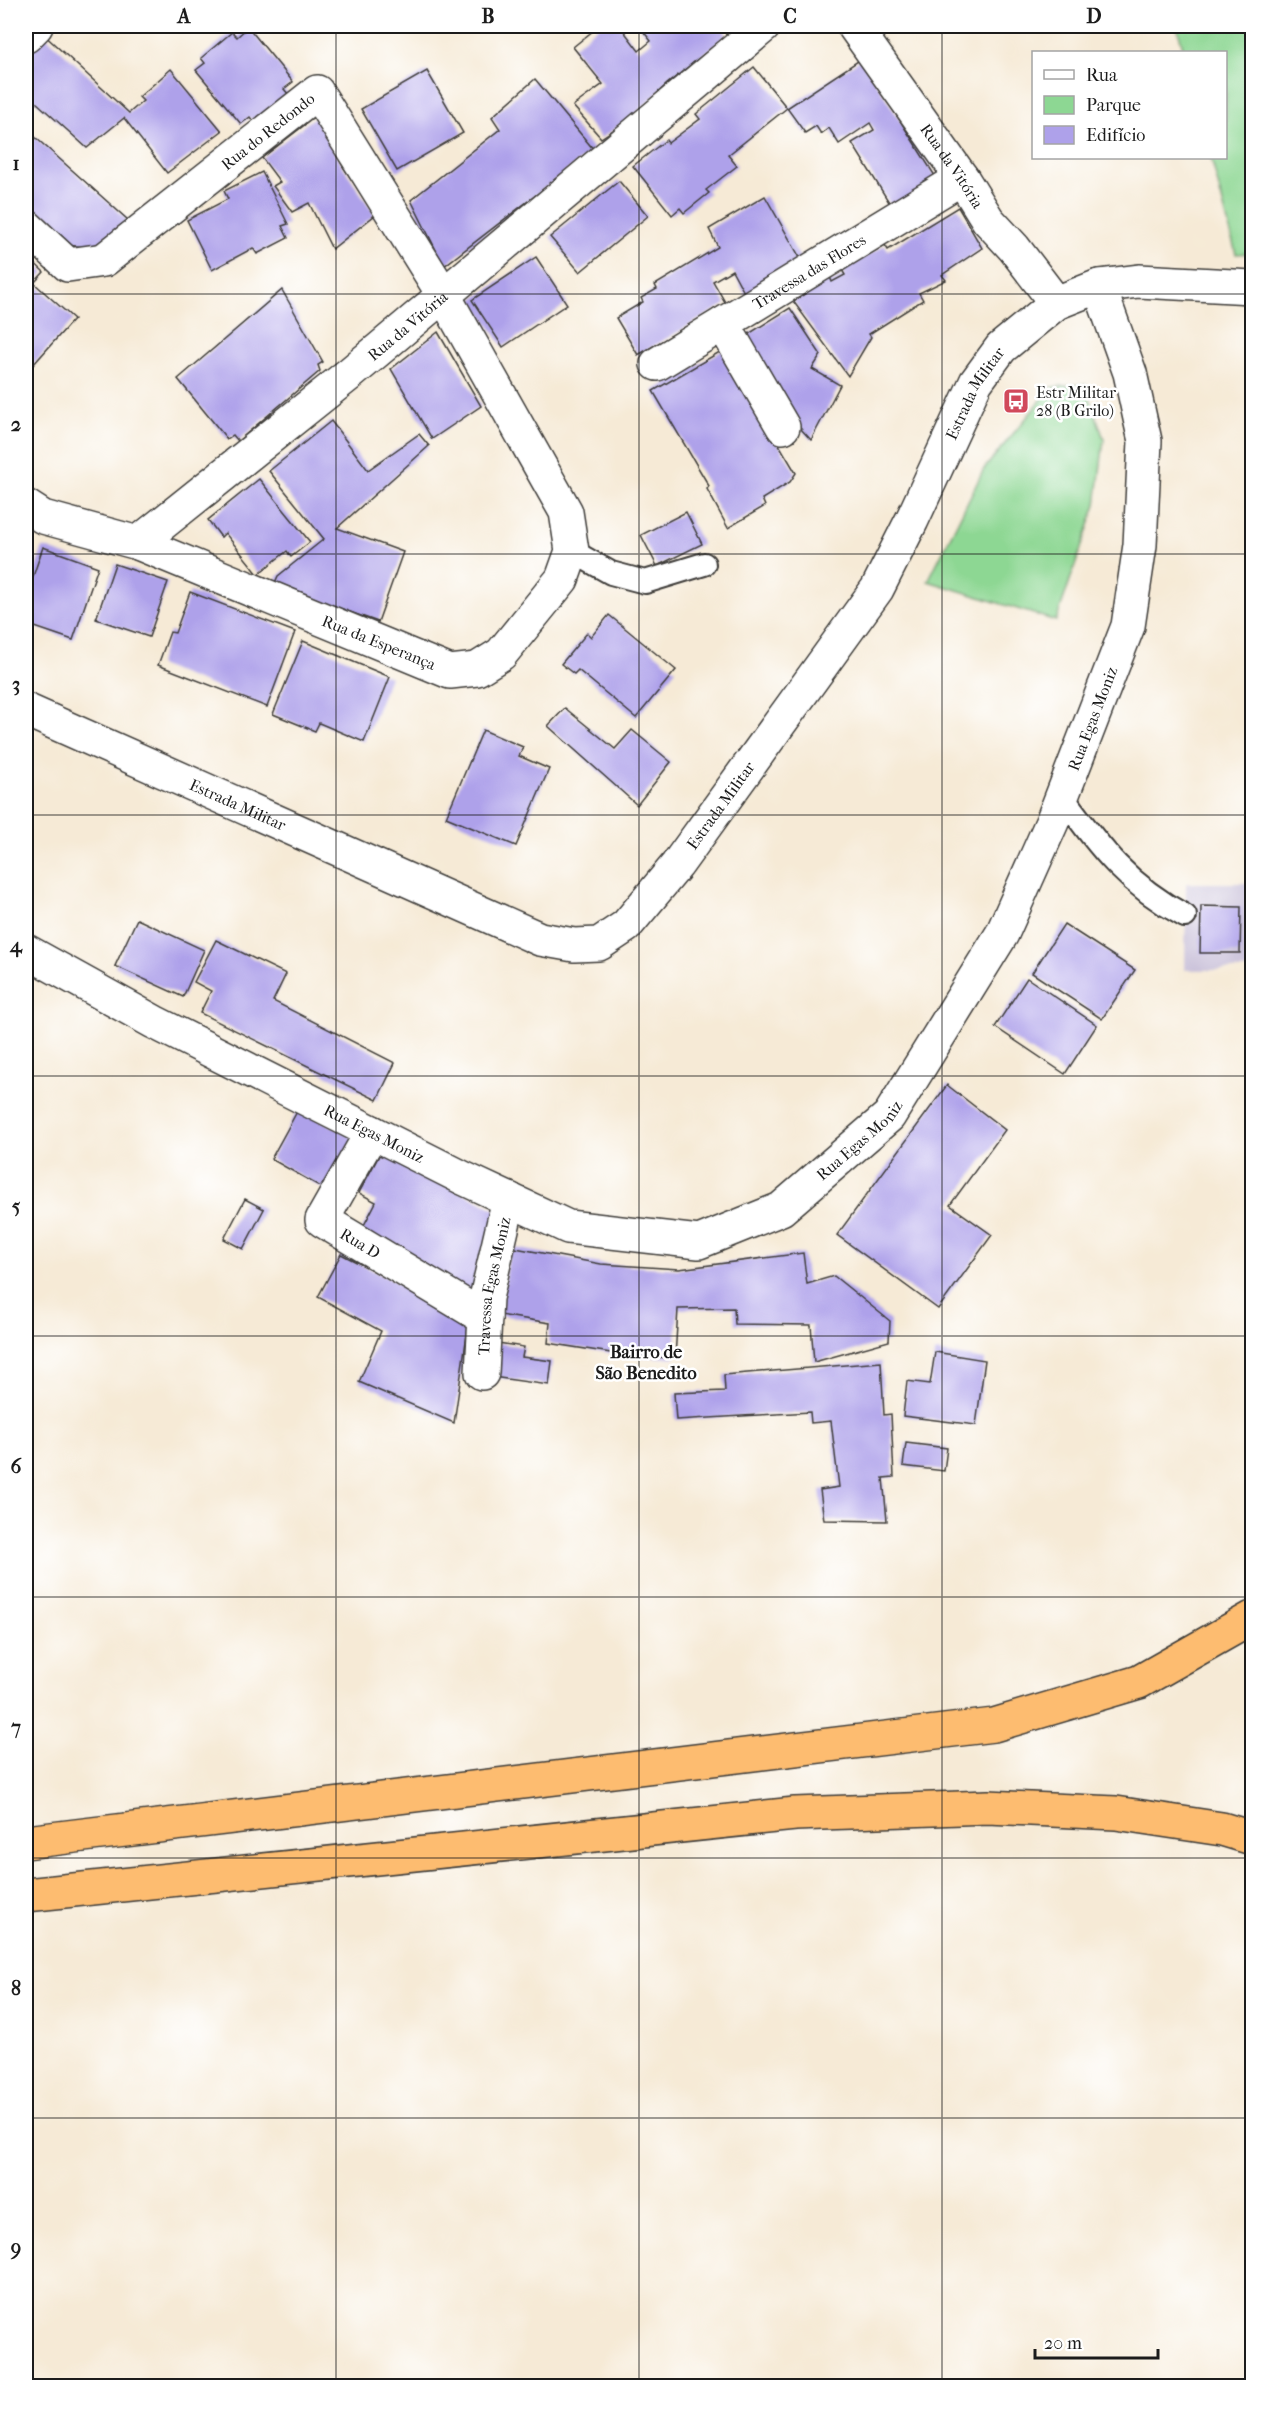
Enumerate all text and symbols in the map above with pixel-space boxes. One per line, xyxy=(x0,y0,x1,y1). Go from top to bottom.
text: A xyxy=(176,5,192,28)
text: B xyxy=(481,5,495,28)
text: C xyxy=(783,5,797,28)
text: D xyxy=(1086,5,1102,28)
legend xyxy=(1032,51,1227,159)
text: Rua xyxy=(1086,65,1118,86)
street label: Rua do Redondo xyxy=(217,89,318,174)
text: Parque xyxy=(1086,95,1141,116)
street label: Rua da Vitória xyxy=(916,120,988,213)
text: Edifício xyxy=(1086,125,1145,146)
text: 1 xyxy=(12,152,20,175)
street label: Travessa das Flores xyxy=(749,230,869,313)
street label: Rua da Vitória xyxy=(364,287,452,365)
street label: Estrada Militar xyxy=(942,343,1009,443)
place label: Estr Militar 28 (B Grilo) xyxy=(1036,383,1116,420)
bus stop icon: Estr Militar 28 (B Grilo) xyxy=(1001,386,1031,416)
text: 2 xyxy=(11,413,21,436)
street label: Rua da Esperança xyxy=(319,611,439,674)
street label: Rua Egas Moniz xyxy=(1064,664,1121,773)
text: 3 xyxy=(12,673,20,696)
street label: Estrada Militar xyxy=(683,758,759,853)
street label: Estrada Militar xyxy=(187,775,289,835)
text: 4 xyxy=(9,934,23,958)
street label: Rua Egas Moniz xyxy=(813,1097,906,1184)
street label: Rua Egas Moniz xyxy=(321,1100,427,1167)
text: 5 xyxy=(12,1195,21,1218)
street label: Travessa Egas Moniz xyxy=(474,1215,515,1356)
street label: Rua D xyxy=(337,1224,384,1263)
district label: Bairro de São Benedito xyxy=(595,1342,697,1384)
text: 6 xyxy=(11,1455,23,1478)
text: 7 xyxy=(10,1716,21,1739)
text: 8 xyxy=(11,1977,21,2000)
text: 9 xyxy=(10,2237,21,2260)
scale bar xyxy=(1035,2322,1158,2360)
text: 20 m xyxy=(1044,2333,1082,2354)

